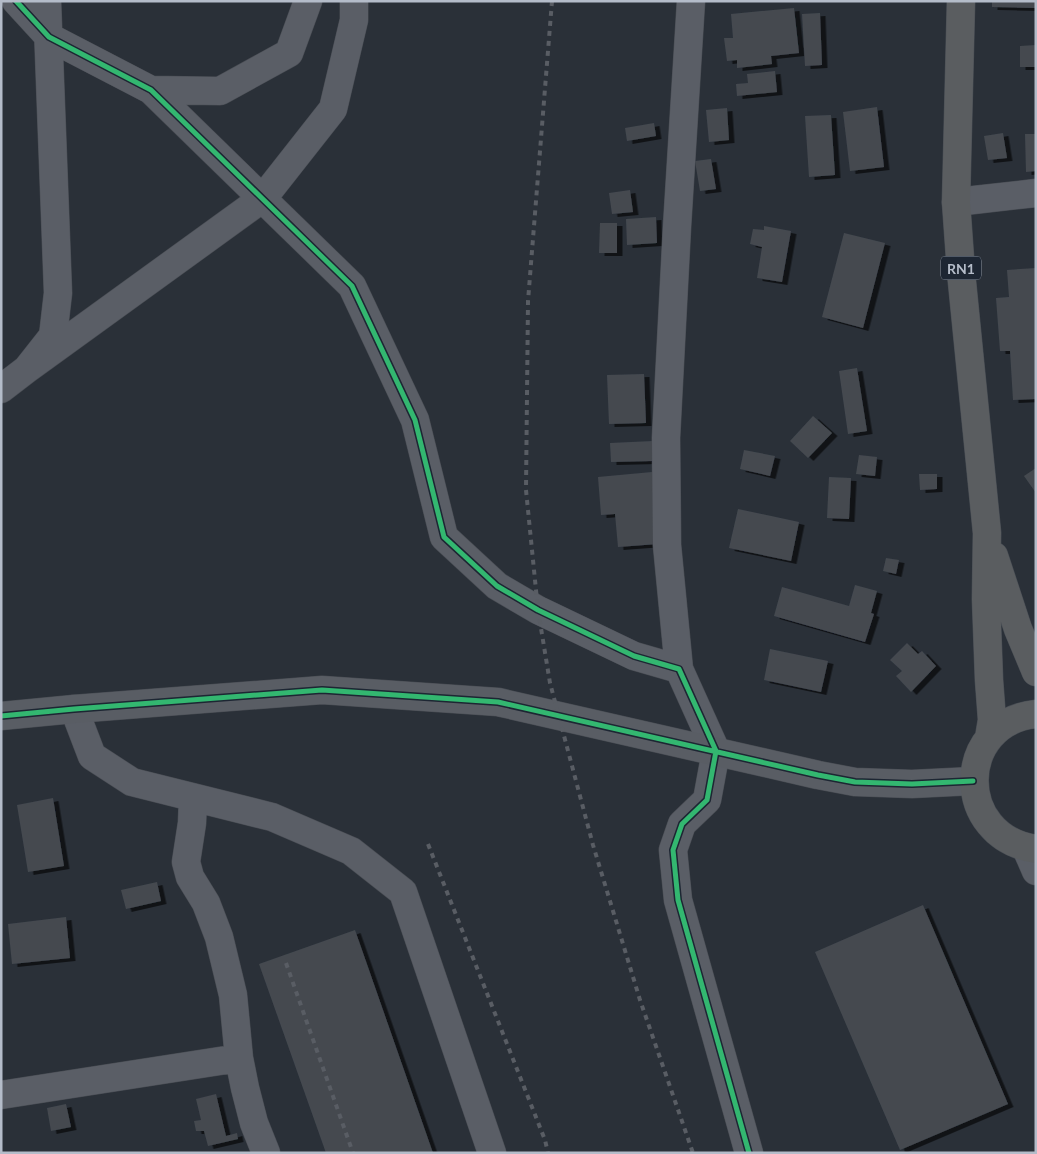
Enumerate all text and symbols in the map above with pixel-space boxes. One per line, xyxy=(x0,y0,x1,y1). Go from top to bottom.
road number: RN1 xyxy=(941,256,981,280)

